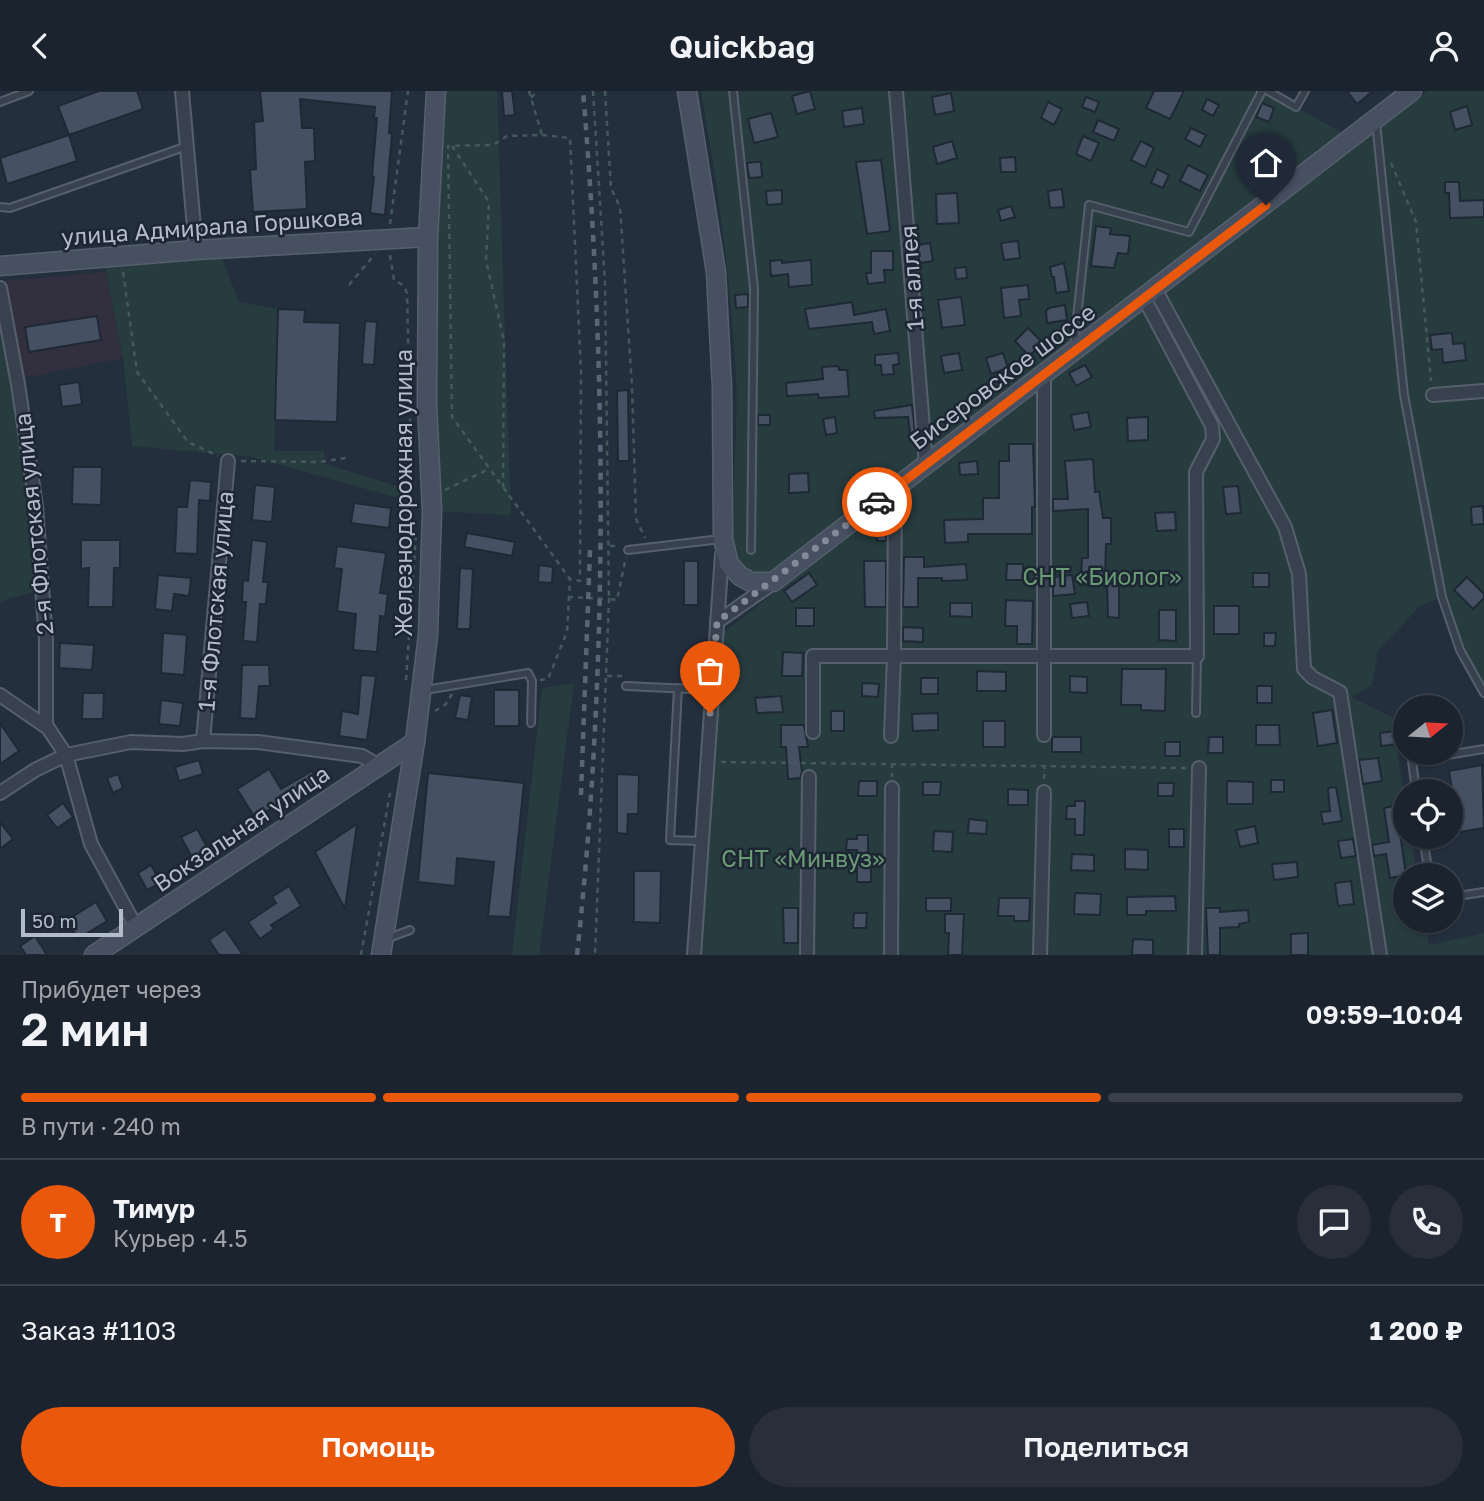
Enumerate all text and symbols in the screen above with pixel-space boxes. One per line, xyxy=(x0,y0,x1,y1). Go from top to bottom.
icon: back xyxy=(21,27,59,65)
text: Quickbag xyxy=(669,27,815,65)
icon: person xyxy=(1425,27,1463,65)
pin xyxy=(1236,133,1296,205)
icon: home xyxy=(1247,144,1285,182)
street label: улица Адмирала Горшкова xyxy=(60,201,364,251)
street label: 1-я аллея xyxy=(893,225,929,331)
street label: Бисеровское шоссе xyxy=(904,297,1100,455)
street label: Железнодорожная улица xyxy=(389,349,417,637)
street label: 2-я Флотская улица xyxy=(7,412,59,636)
courier xyxy=(842,467,912,537)
icon: car xyxy=(858,483,896,521)
street label: 1-я Флотская улица xyxy=(191,490,239,712)
park label: СНТ «Биолог» xyxy=(1022,562,1182,590)
pin xyxy=(680,641,740,713)
icon: bag xyxy=(691,652,729,690)
north arrow xyxy=(1393,695,1463,765)
map controls xyxy=(1393,695,1463,933)
street label: Вокзальная улица xyxy=(148,759,334,897)
button: locate xyxy=(1393,779,1463,849)
park label: СНТ «Минвуз» xyxy=(721,844,885,872)
button: layers xyxy=(1393,863,1463,933)
scale bar xyxy=(21,906,122,938)
text: 50 m xyxy=(32,909,76,932)
text: Прибудет через xyxy=(21,975,202,1003)
text: 09:59–10:04 xyxy=(1306,999,1463,1030)
text: 2 мин xyxy=(21,1001,149,1056)
text: В пути · 240 m xyxy=(21,1112,181,1140)
button: chat xyxy=(1297,1185,1371,1259)
button: phone xyxy=(1389,1185,1463,1259)
text: Тимур xyxy=(113,1193,195,1224)
text: Т xyxy=(50,1207,66,1238)
text: Курьер · 4.5 xyxy=(113,1224,248,1252)
text: Заказ #1103 xyxy=(21,1315,176,1346)
text: 1 200 ₽ xyxy=(1369,1315,1463,1346)
button: Помощь xyxy=(21,1407,735,1487)
button: Поделиться xyxy=(749,1407,1463,1487)

